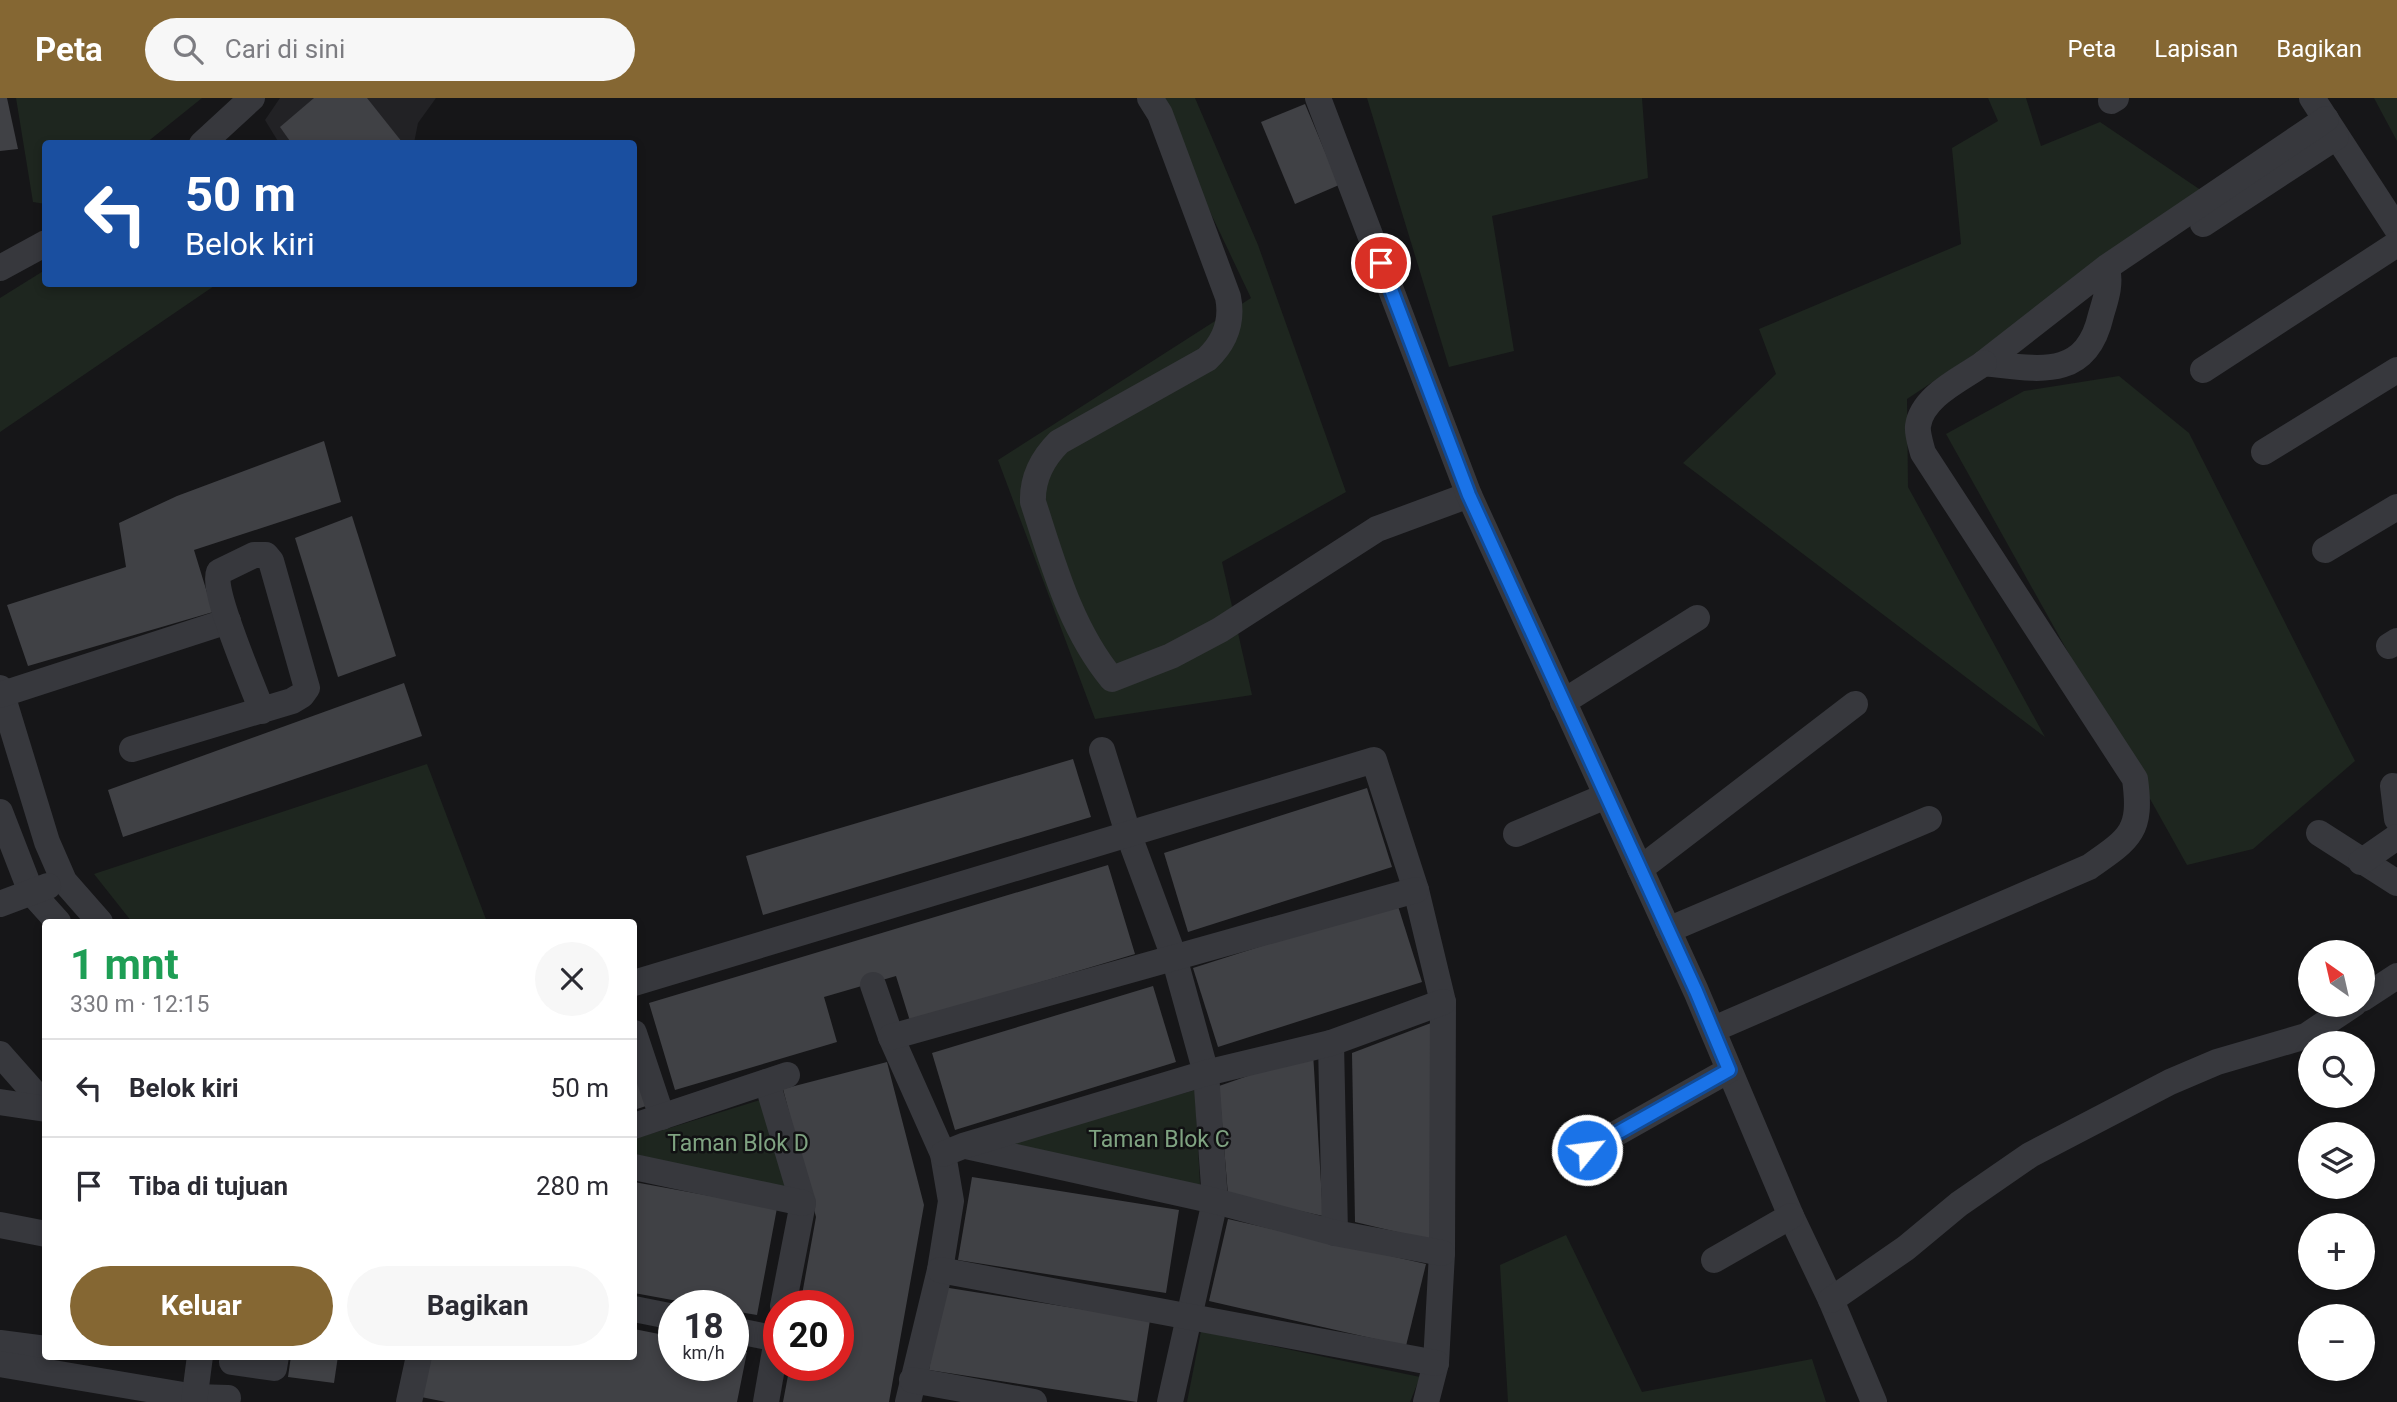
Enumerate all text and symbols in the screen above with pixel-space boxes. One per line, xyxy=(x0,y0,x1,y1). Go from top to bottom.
search box xyxy=(145,18,635,81)
text: Peta xyxy=(35,30,103,69)
icon: search xyxy=(169,30,207,68)
text: Cari di sini xyxy=(225,34,345,64)
text: Peta xyxy=(2068,35,2116,63)
text: Lapisan xyxy=(2154,35,2238,63)
text: Bagikan xyxy=(2276,35,2362,63)
text: 50 m xyxy=(185,166,296,223)
icon: left xyxy=(70,168,161,259)
text: Belok kiri xyxy=(185,225,315,263)
pin xyxy=(1351,233,1411,293)
icon: arrive xyxy=(1362,244,1400,282)
text: 1 mnt xyxy=(70,940,179,989)
north arrow xyxy=(2298,940,2375,1017)
map controls xyxy=(2298,940,2375,1381)
button: close xyxy=(535,942,609,1016)
text: 330 m · 12:15 xyxy=(70,991,209,1018)
button: search xyxy=(2298,1031,2375,1108)
icon: left xyxy=(70,1069,108,1107)
text: Belok kiri xyxy=(129,1073,239,1103)
text: 50 m xyxy=(551,1073,609,1103)
position arrow xyxy=(1550,1113,1624,1187)
button: layers xyxy=(2298,1122,2375,1199)
park label: Taman Blok C xyxy=(1088,1126,1230,1153)
park label: Taman Blok D xyxy=(667,1130,809,1157)
icon: arrive xyxy=(70,1167,108,1205)
text: Tiba di tujuan xyxy=(129,1171,288,1201)
text: 280 m xyxy=(536,1171,609,1201)
button: + xyxy=(2298,1213,2375,1290)
button: Keluar xyxy=(70,1266,333,1346)
button: Bagikan xyxy=(347,1266,609,1346)
speed limit sign: 20 xyxy=(763,1290,854,1381)
button: − xyxy=(2298,1304,2375,1381)
text: 18 xyxy=(683,1306,724,1347)
text: km/h xyxy=(682,1342,725,1363)

